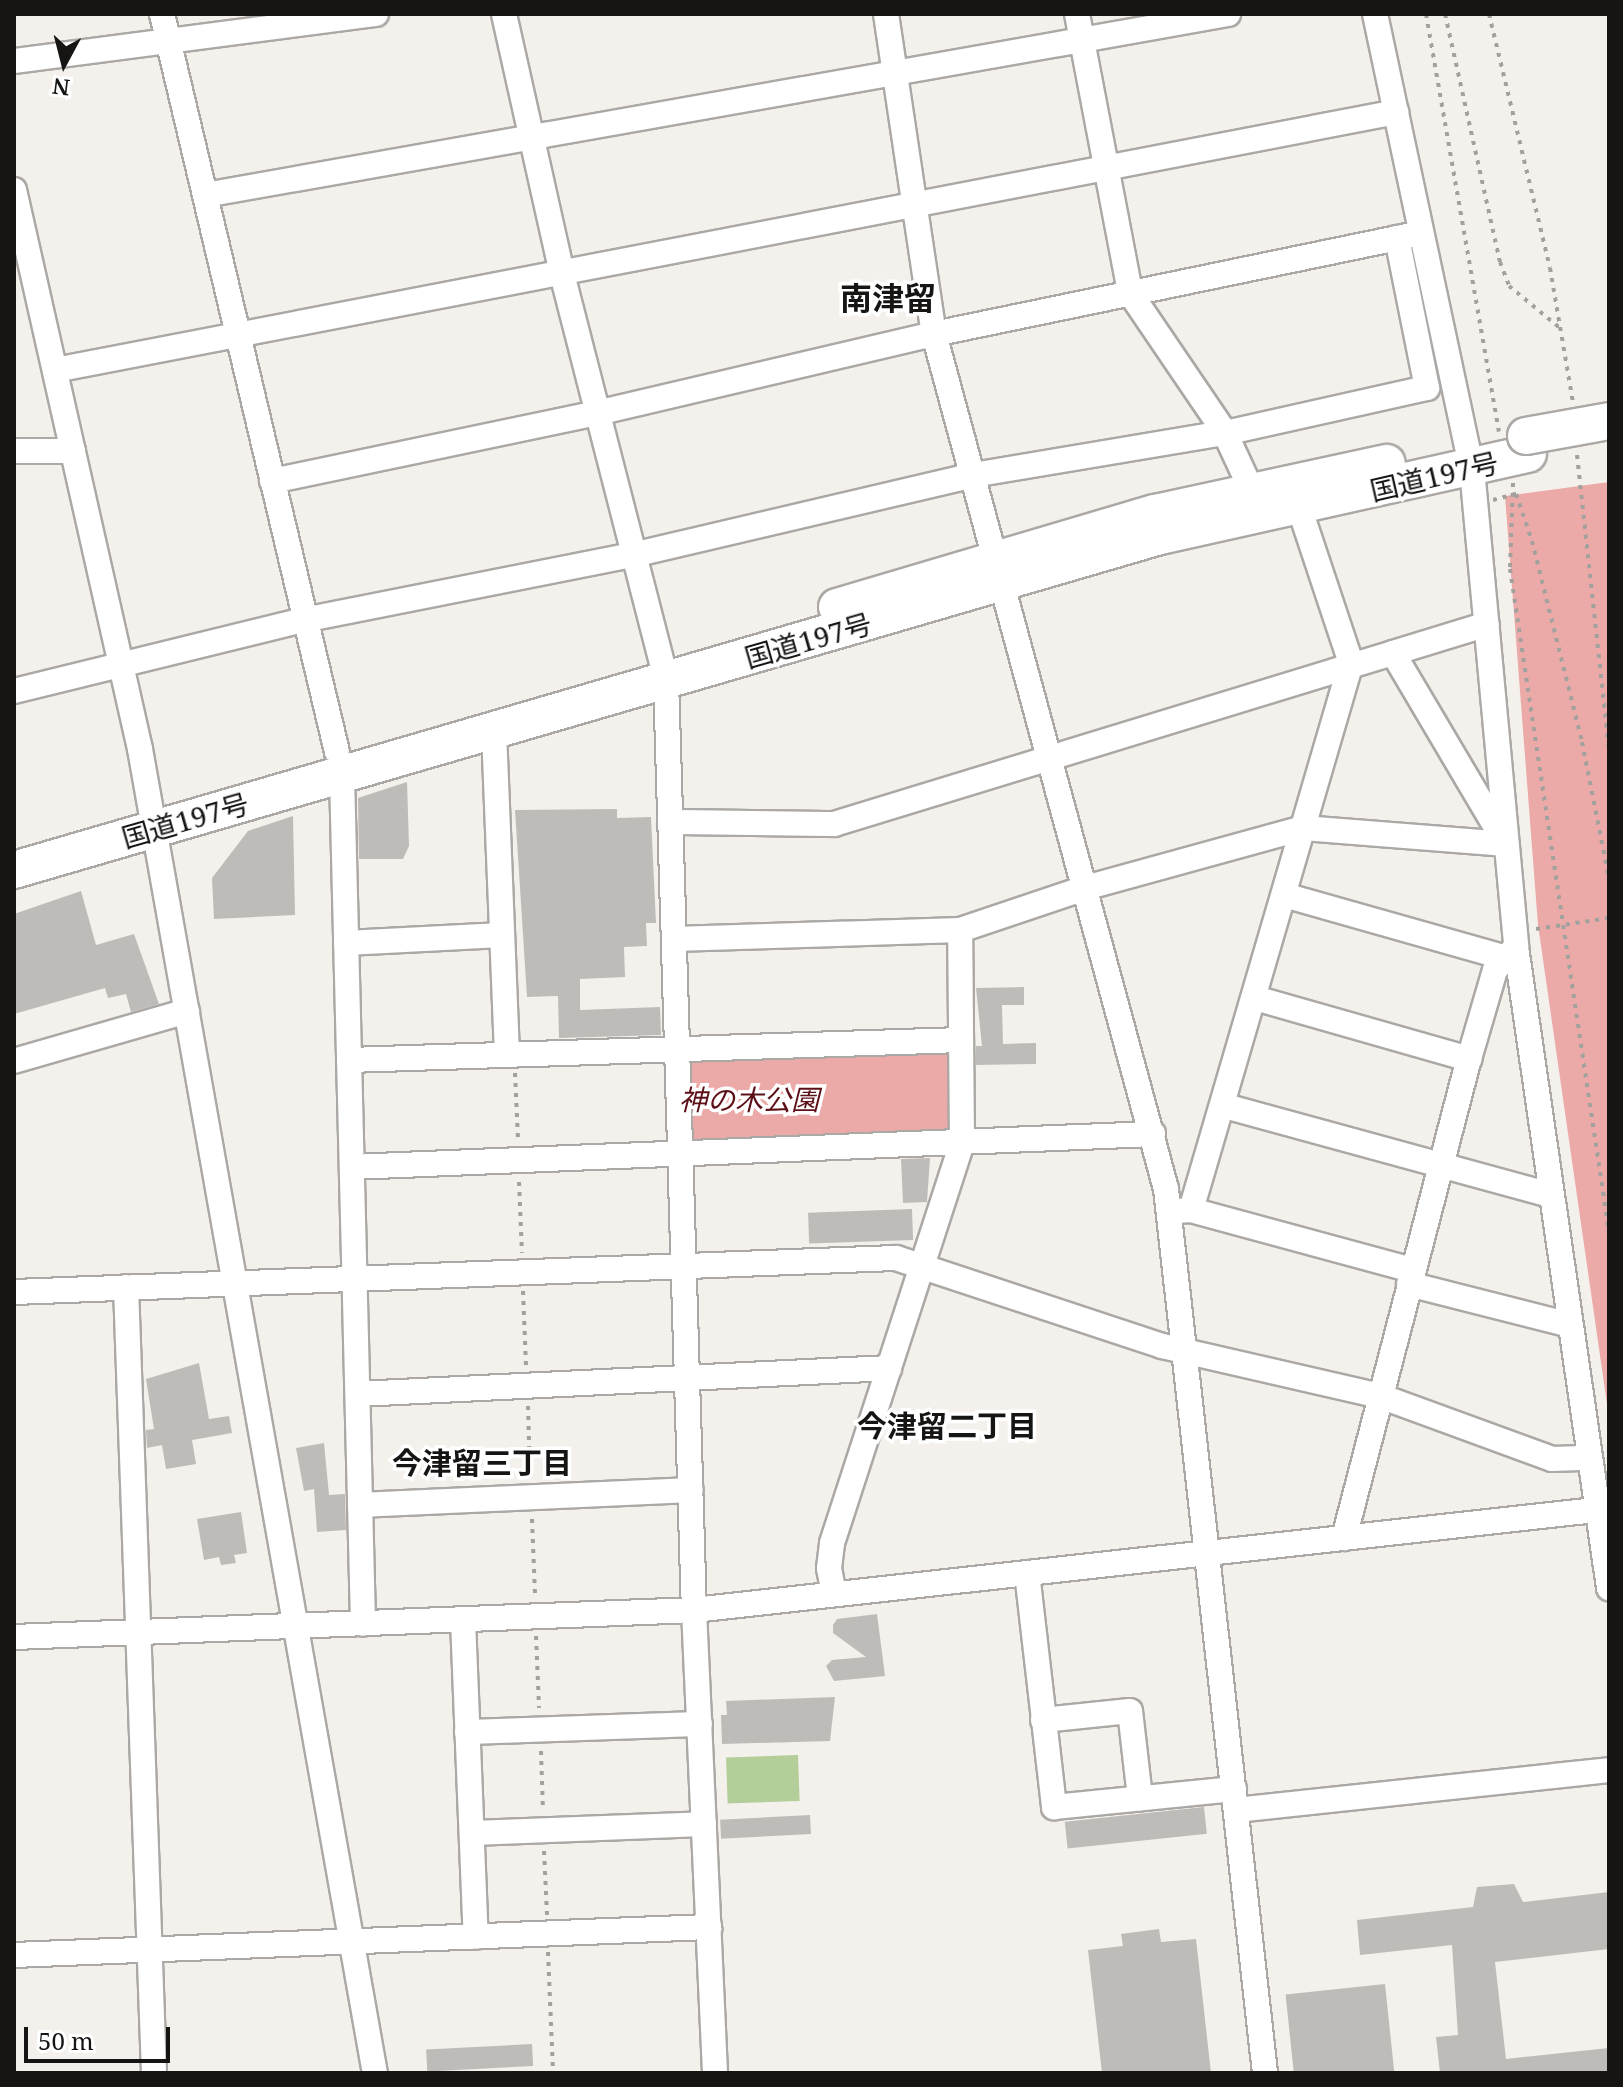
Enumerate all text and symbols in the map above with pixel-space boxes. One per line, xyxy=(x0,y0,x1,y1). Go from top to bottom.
north arrow xyxy=(24,24,104,104)
text: N xyxy=(51,72,72,104)
district label: 南津留 xyxy=(840,279,936,317)
street label: 国道197号 xyxy=(1366,445,1502,507)
street label: 国道197号 xyxy=(740,606,876,674)
street label: 国道197号 xyxy=(117,786,253,854)
park label: 神の木公園 xyxy=(679,1082,819,1116)
district label: 今津留二丁目 xyxy=(857,1408,1037,1444)
district label: 今津留三丁目 xyxy=(392,1445,572,1481)
scale bar xyxy=(28,2011,174,2061)
text: 50 m xyxy=(38,2024,94,2057)

